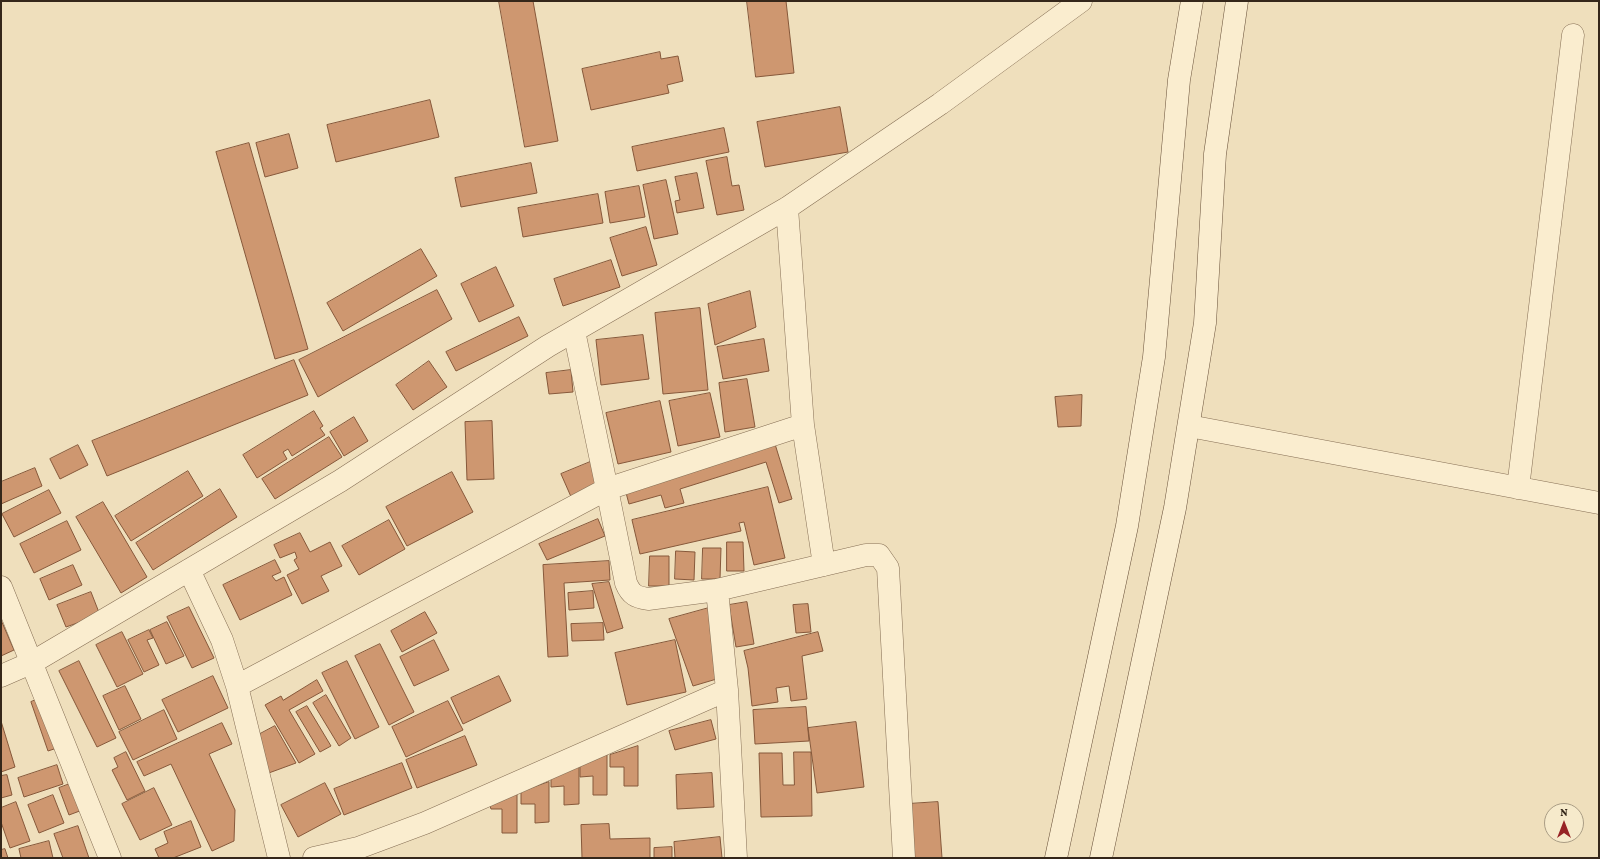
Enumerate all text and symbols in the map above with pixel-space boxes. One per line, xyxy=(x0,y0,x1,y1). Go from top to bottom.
north arrow xyxy=(1544,803,1584,843)
text: N xyxy=(1560,806,1568,818)

